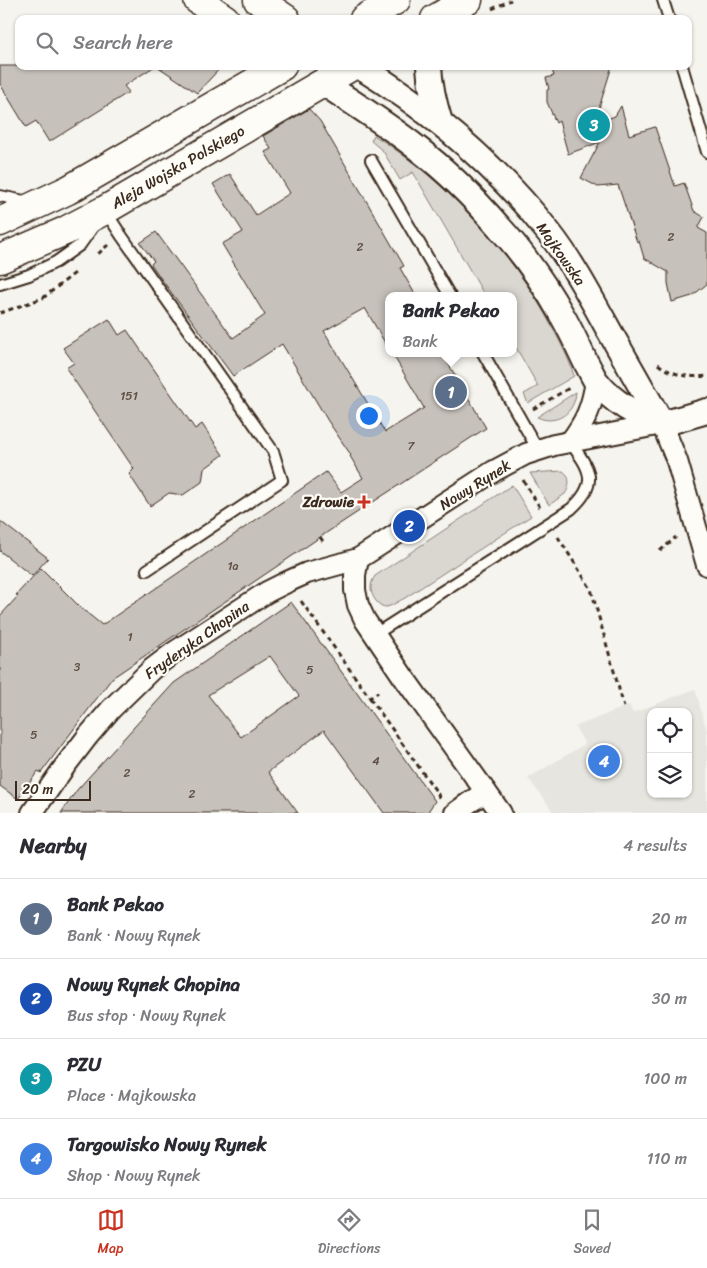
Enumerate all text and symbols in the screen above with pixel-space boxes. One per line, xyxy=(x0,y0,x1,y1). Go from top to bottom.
search box xyxy=(15,15,692,70)
text: Search here xyxy=(73,26,173,59)
icon: search xyxy=(33,29,61,57)
pin: 3 xyxy=(578,106,610,144)
street label: Aleja Wojska Polskiego xyxy=(105,118,250,216)
street label: Majkowska xyxy=(529,217,593,292)
house number: 2 xyxy=(668,226,675,248)
house number: 2 xyxy=(357,236,364,258)
popup xyxy=(385,292,517,357)
text: Bank Pekao xyxy=(403,294,500,327)
text: Bank xyxy=(403,327,438,356)
pin: 1 xyxy=(435,373,467,411)
house number: 151 xyxy=(120,385,138,407)
your location xyxy=(356,403,382,429)
house number: 7 xyxy=(408,435,416,457)
street label: Nowy Rynek xyxy=(434,453,516,517)
place label: Zdrowie xyxy=(301,489,355,515)
marker: Zdrowie xyxy=(358,496,370,508)
pin: 2 xyxy=(393,507,425,545)
house number: 1a xyxy=(227,555,239,577)
street label: Fryderyka Chopina xyxy=(139,594,255,686)
house number: 1 xyxy=(127,626,133,648)
house number: 3 xyxy=(74,656,81,678)
house number: 5 xyxy=(306,659,314,681)
map controls xyxy=(647,708,692,798)
button: locate xyxy=(647,708,692,753)
house number: 5 xyxy=(30,724,38,746)
pin: 4 xyxy=(588,742,620,780)
house number: 4 xyxy=(372,750,380,772)
button: layers xyxy=(647,753,692,798)
house number: 2 xyxy=(124,762,131,784)
text: 20 m xyxy=(22,777,53,802)
scale bar xyxy=(15,778,91,801)
house number: 2 xyxy=(189,783,196,805)
text: Nearby xyxy=(20,827,86,865)
text: 4 results xyxy=(623,831,687,860)
text: Bank Pekao xyxy=(67,888,164,921)
text: 1 xyxy=(33,904,39,933)
text: 20 m xyxy=(651,904,687,933)
text: Bank · Nowy Rynek xyxy=(67,921,201,950)
text: Nowy Rynek Chopina xyxy=(67,968,240,1001)
text: 2 xyxy=(31,984,41,1013)
text: 30 m xyxy=(652,984,687,1013)
text: Bus stop · Nowy Rynek xyxy=(67,1001,226,1030)
text: PZU xyxy=(67,1048,101,1081)
text: 3 xyxy=(32,1064,40,1093)
text: 100 m xyxy=(643,1064,687,1093)
text: Place · Majkowska xyxy=(67,1081,196,1110)
text: Targowisko Nowy Rynek xyxy=(67,1128,267,1161)
text: 4 xyxy=(31,1144,41,1173)
text: 110 m xyxy=(647,1144,687,1173)
text: Shop · Nowy Rynek xyxy=(67,1161,201,1190)
tab: Map xyxy=(97,1206,125,1261)
tab: Directions xyxy=(318,1206,380,1261)
tab: Saved xyxy=(574,1206,610,1261)

